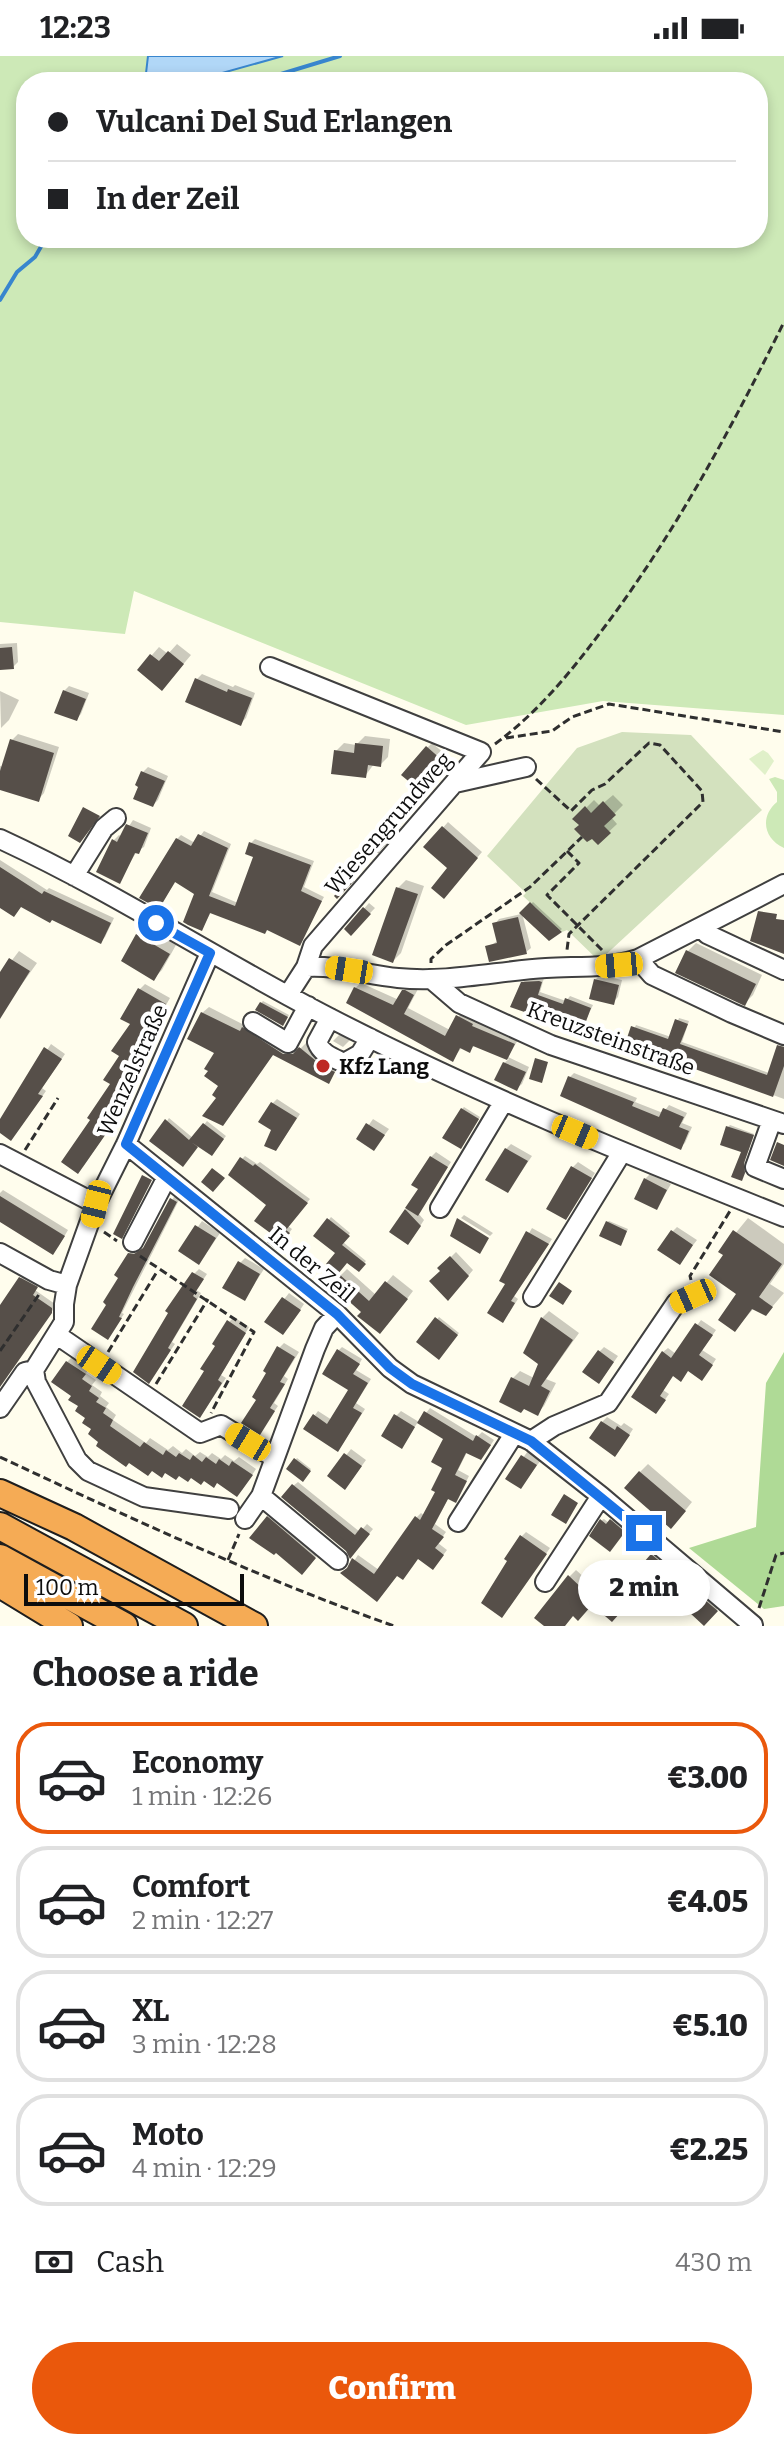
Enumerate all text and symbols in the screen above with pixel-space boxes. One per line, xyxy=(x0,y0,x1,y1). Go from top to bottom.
text: 12:23 xyxy=(40,10,111,46)
text: Vulcani Del Sud Erlangen xyxy=(96,104,452,140)
text: In der Zeil xyxy=(96,181,240,217)
street label: Wiesengrundweg xyxy=(319,747,458,900)
route start xyxy=(138,905,174,941)
car xyxy=(594,951,644,979)
car xyxy=(323,954,375,986)
street label: Kreuzsteinstraße xyxy=(523,996,698,1081)
street label: Wenzelstraße xyxy=(91,1000,174,1140)
place label: Kfz Lang xyxy=(339,1053,430,1080)
marker: Kfz Lang xyxy=(314,1057,332,1075)
car xyxy=(548,1112,602,1152)
car xyxy=(79,1178,113,1230)
street label: In der Zeil xyxy=(263,1221,360,1308)
car xyxy=(666,1275,720,1317)
car xyxy=(72,1342,126,1388)
car xyxy=(221,1419,275,1465)
route end xyxy=(626,1515,662,1551)
callout: 2 min xyxy=(578,1561,710,1617)
scale bar xyxy=(24,1570,244,1606)
text: 2 min xyxy=(609,1572,679,1603)
text: 100 m xyxy=(36,1574,99,1601)
text: Choose a ride xyxy=(32,1652,259,1696)
icon: car xyxy=(36,1742,108,1814)
text: Economy xyxy=(132,1745,263,1781)
text: €3.00 xyxy=(667,1760,748,1796)
text: 1 min · 12:26 xyxy=(132,1781,272,1812)
icon: car xyxy=(36,1866,108,1938)
text: Comfort xyxy=(132,1869,250,1905)
text: €4.05 xyxy=(667,1884,748,1920)
text: 2 min · 12:27 xyxy=(132,1905,273,1936)
icon: car xyxy=(36,1990,108,2062)
text: XL xyxy=(132,1993,169,2029)
text: €5.10 xyxy=(672,2008,748,2044)
text: 3 min · 12:28 xyxy=(132,2029,277,2060)
icon: car xyxy=(36,2114,108,2186)
text: Moto xyxy=(132,2117,204,2153)
text: €2.25 xyxy=(669,2132,748,2168)
text: 4 min · 12:29 xyxy=(132,2153,277,2184)
icon: cash xyxy=(32,2240,76,2284)
text: Cash xyxy=(96,2244,164,2280)
text: 430 m xyxy=(675,2247,752,2278)
button: Confirm xyxy=(32,2342,752,2434)

